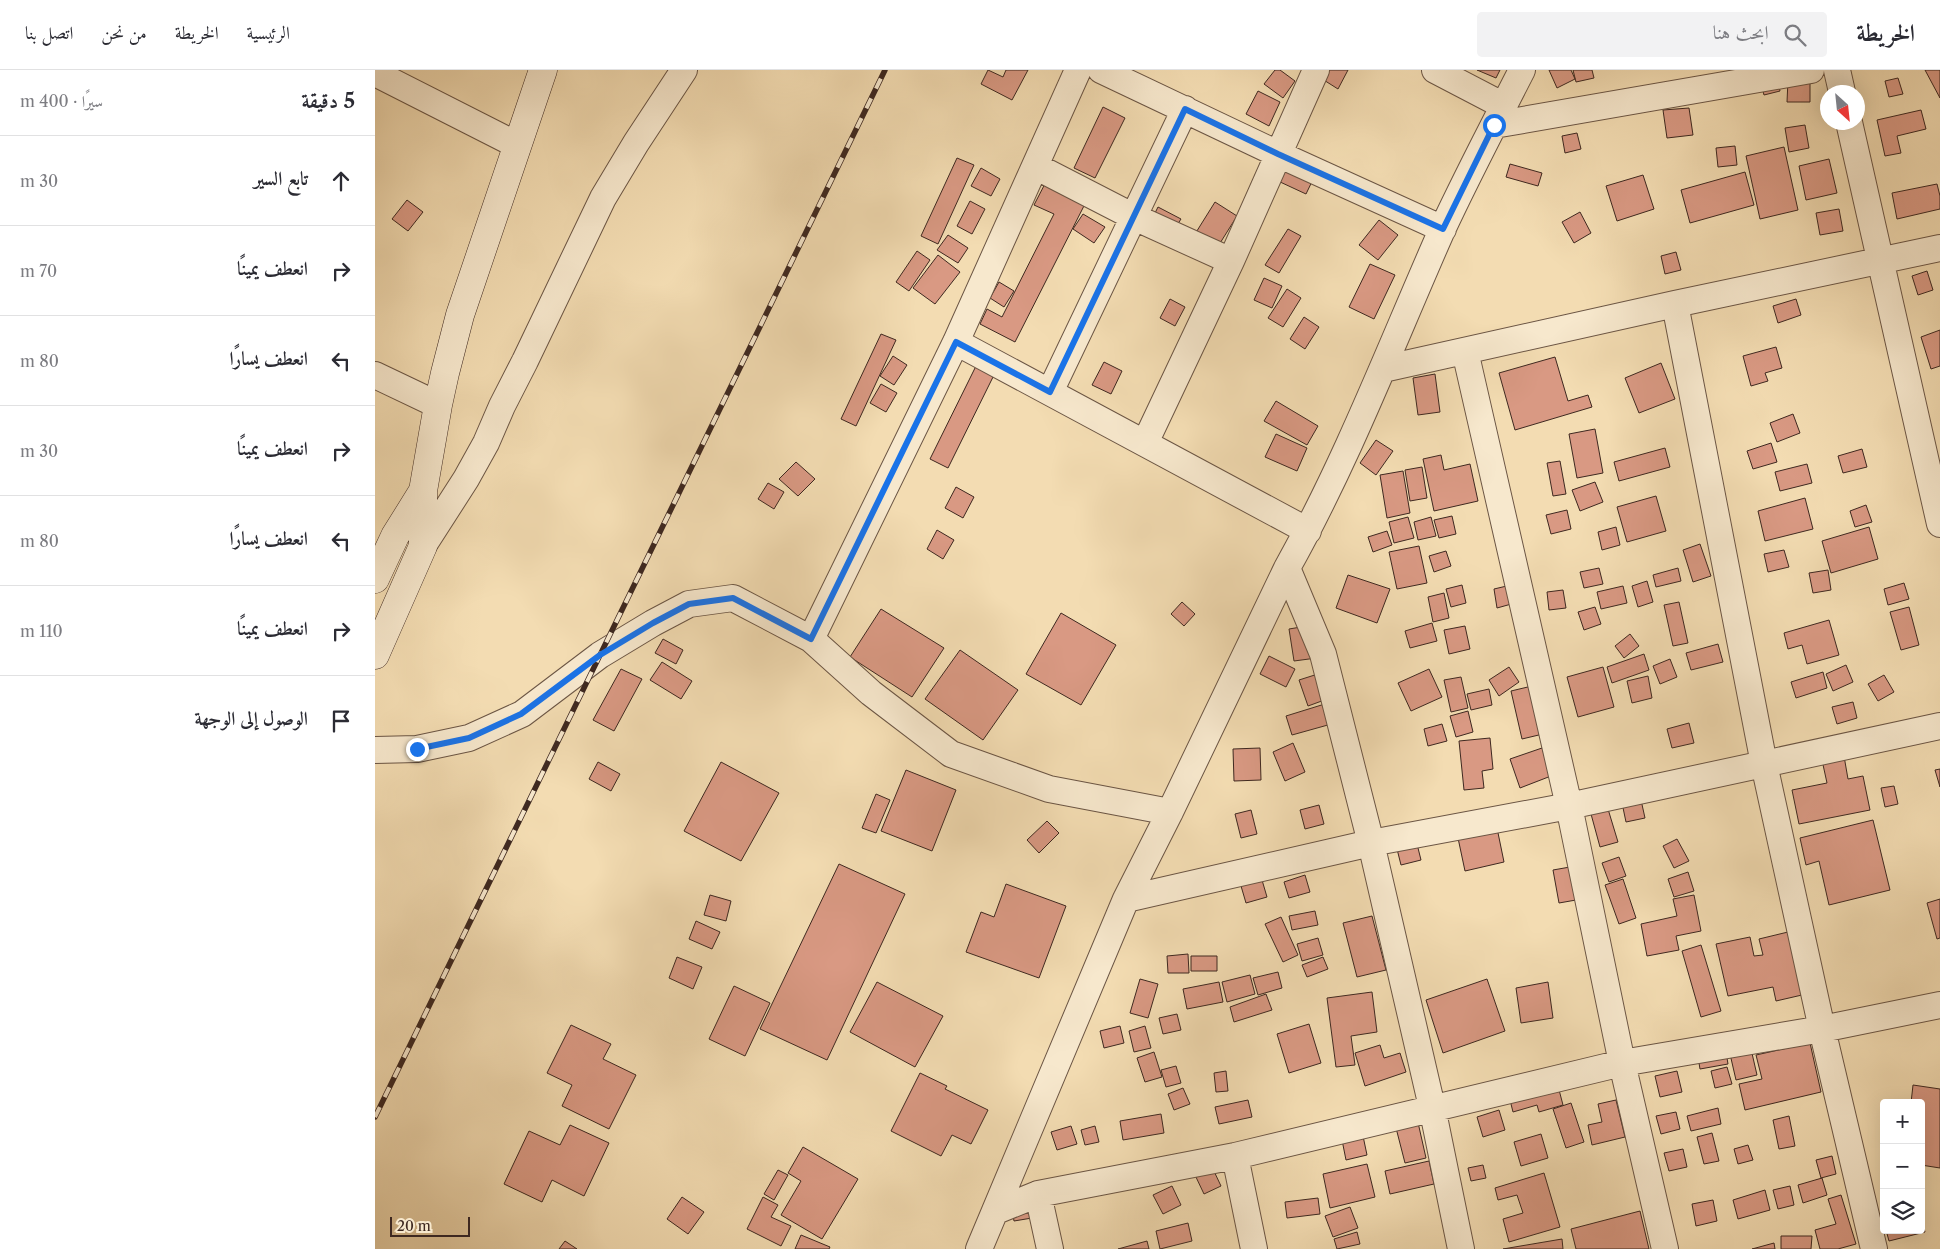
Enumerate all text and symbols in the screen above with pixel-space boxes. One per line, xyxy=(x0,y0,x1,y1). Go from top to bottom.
search box xyxy=(1477,12,1827,57)
text: الخريطة xyxy=(1857,18,1915,47)
text: ابحث هنا xyxy=(1713,21,1769,44)
icon: search xyxy=(1781,21,1809,49)
text: اتصل بنا xyxy=(25,22,73,44)
text: من نحن xyxy=(101,22,147,44)
text: الخريطة xyxy=(175,22,219,44)
text: الرئيسية xyxy=(247,22,290,44)
north arrow xyxy=(1820,85,1865,130)
text: 5 دقيقة xyxy=(301,88,355,113)
text: سيرًا · 400 m xyxy=(20,91,103,111)
route start xyxy=(1483,114,1506,137)
text: تابع السير xyxy=(254,167,308,190)
icon: ahead xyxy=(327,167,355,195)
text: 30 m xyxy=(20,171,58,191)
text: انعطف يمينًا xyxy=(237,257,308,280)
icon: right xyxy=(327,257,355,285)
text: 70 m xyxy=(20,261,57,281)
text: انعطف يسارًا xyxy=(229,347,308,370)
icon: left xyxy=(327,347,355,375)
text: 80 m xyxy=(20,351,59,371)
text: انعطف يمينًا xyxy=(237,437,308,460)
icon: right xyxy=(327,437,355,465)
text: 30 m xyxy=(20,441,58,461)
text: انعطف يسارًا xyxy=(229,527,308,550)
icon: left xyxy=(327,527,355,555)
text: 80 m xyxy=(20,531,59,551)
text: انعطف يمينًا xyxy=(237,617,308,640)
icon: right xyxy=(327,617,355,645)
text: 110 m xyxy=(20,621,63,641)
text: الوصول إلى الوجهة xyxy=(194,707,308,730)
icon: arrive xyxy=(327,707,355,735)
route end xyxy=(406,738,429,761)
map controls xyxy=(1880,1099,1925,1234)
button: + xyxy=(1880,1099,1925,1144)
button: − xyxy=(1880,1144,1925,1189)
button: layers xyxy=(1880,1189,1925,1234)
scale bar xyxy=(390,1214,470,1237)
text: 20 m xyxy=(397,1217,431,1235)

